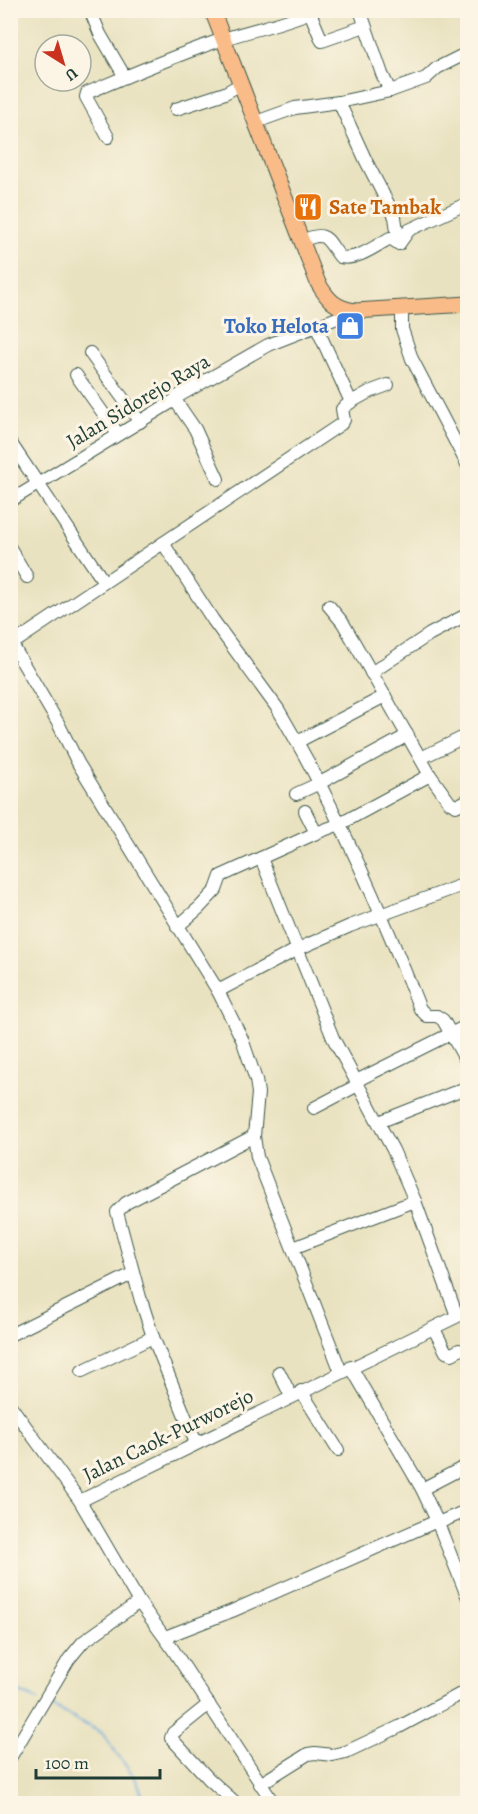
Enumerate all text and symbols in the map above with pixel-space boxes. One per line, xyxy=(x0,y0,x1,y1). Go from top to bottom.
north arrow xyxy=(33,33,93,93)
text: U xyxy=(60,62,82,86)
restaurant icon: Sate Tambak xyxy=(292,191,324,223)
place label: Sate Tambak xyxy=(329,193,441,221)
shop icon: Toko Helota xyxy=(334,310,366,342)
place label: Toko Helota xyxy=(224,312,330,340)
street label: Jalan Sidorejo Raya xyxy=(61,347,215,455)
street label: Jalan Caok-Purworejo xyxy=(78,1382,258,1488)
scale bar xyxy=(36,1742,160,1780)
text: 100 m xyxy=(45,1751,89,1775)

